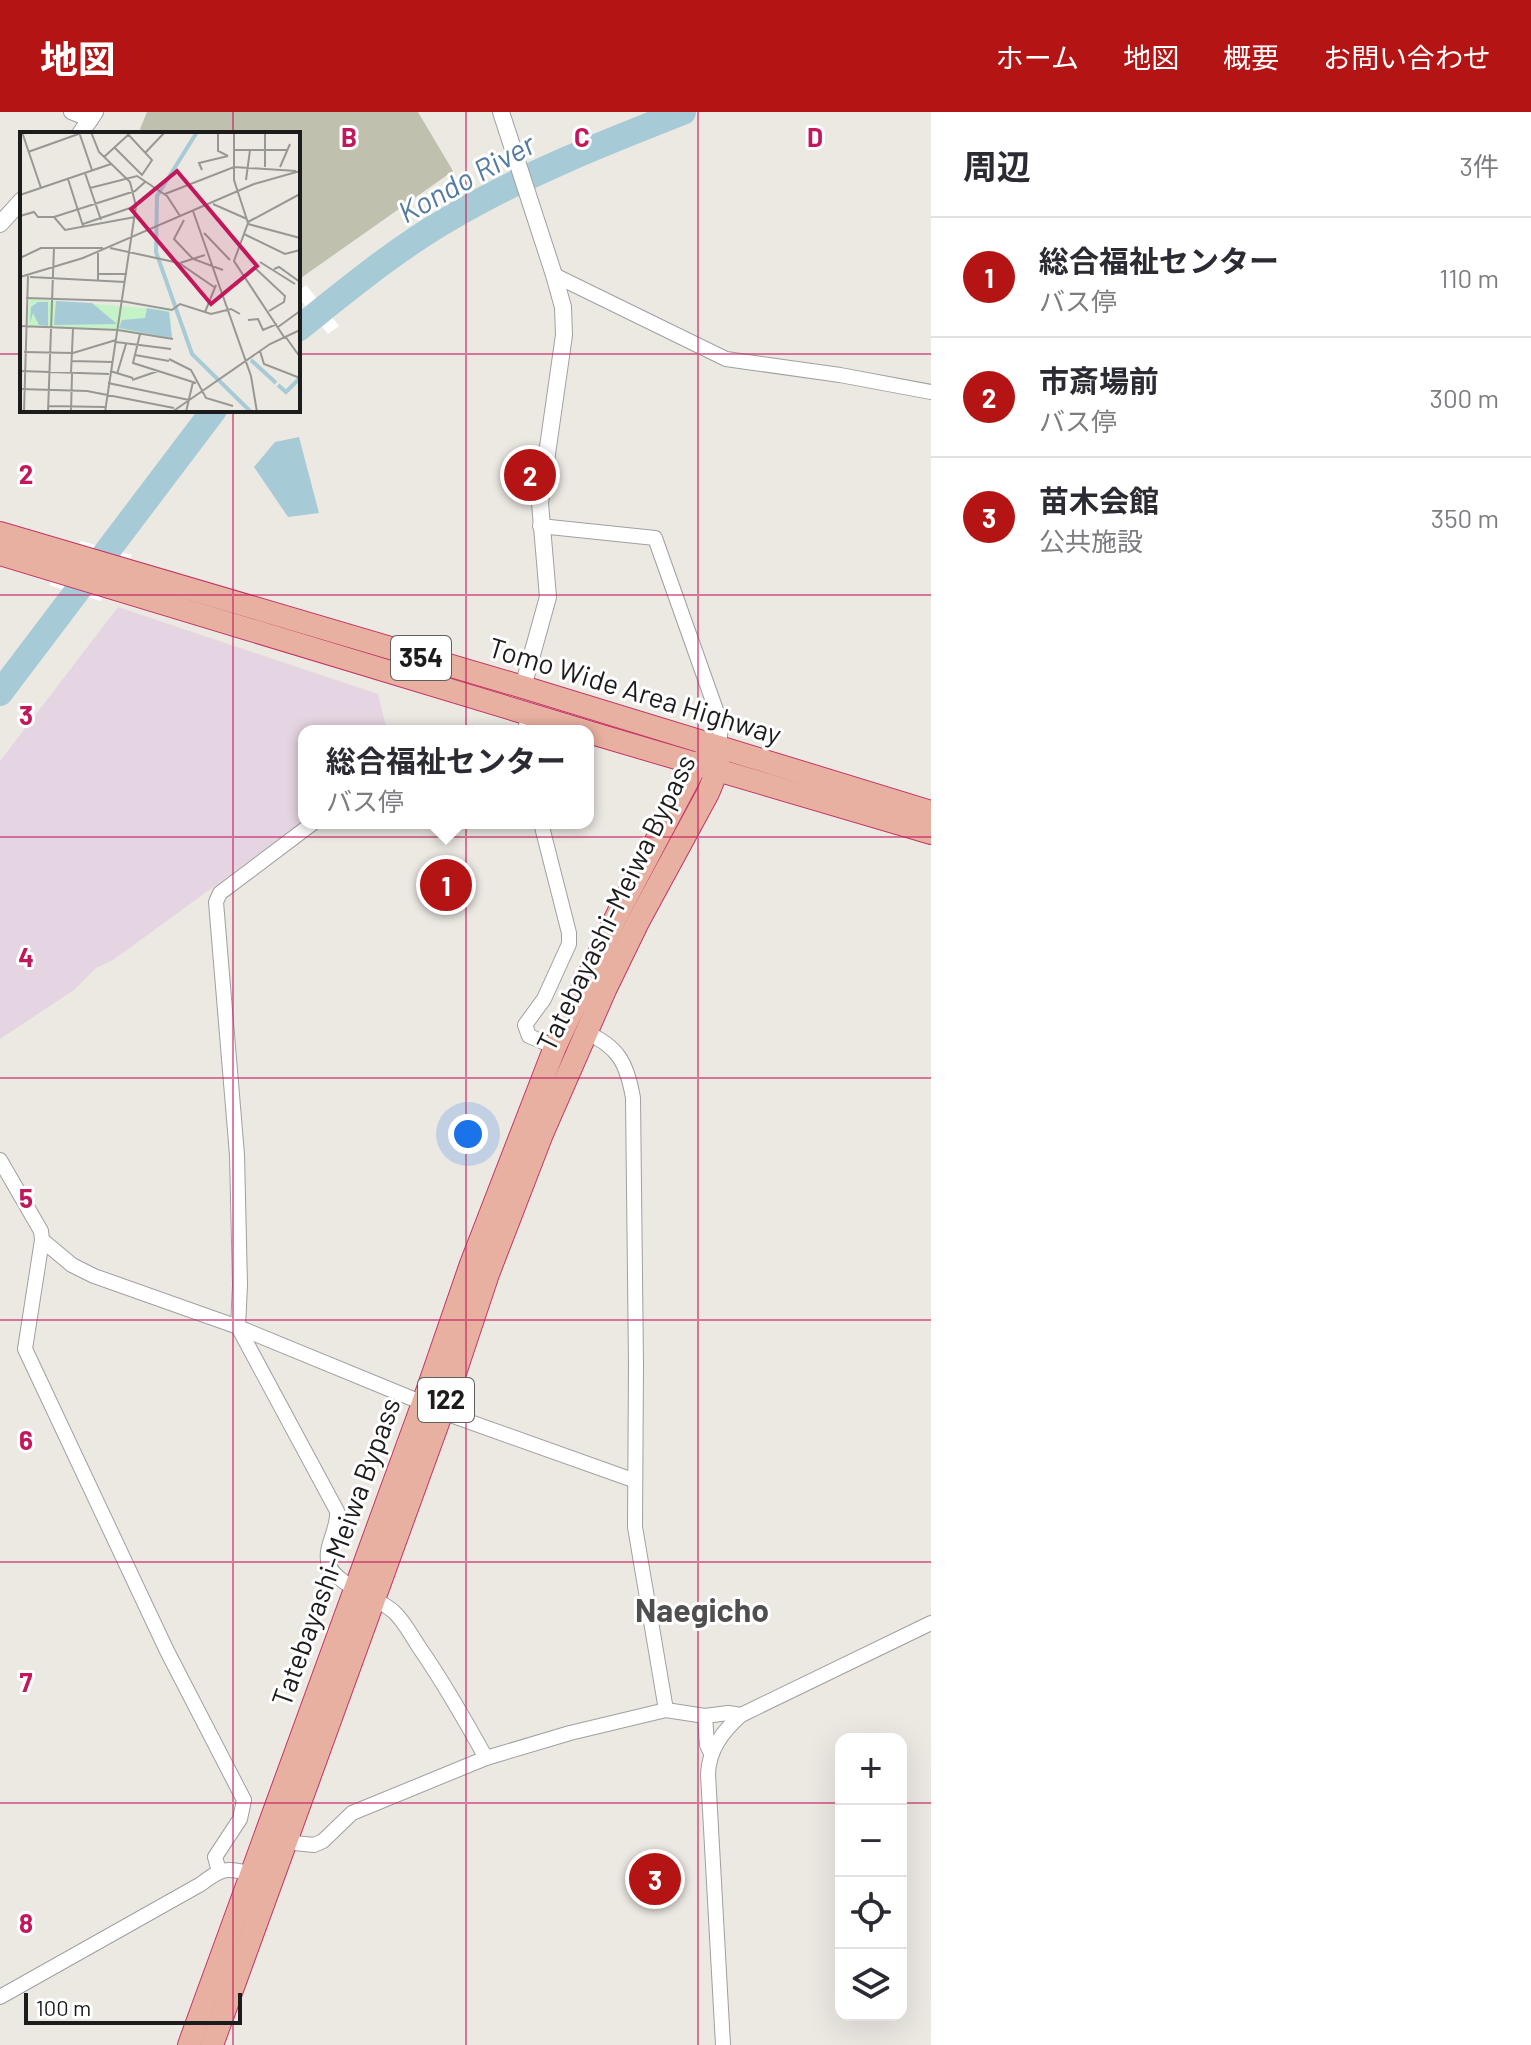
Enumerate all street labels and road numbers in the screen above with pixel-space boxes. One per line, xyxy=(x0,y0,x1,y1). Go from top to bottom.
street label: Tomo Wide Area Highway xyxy=(485,629,786,751)
road number: 354 xyxy=(391,636,451,680)
street label: Tatebayashi-Meiwa Bypass xyxy=(528,749,702,1056)
road number: 122 xyxy=(418,1378,474,1422)
street label: Tatebayashi-Meiwa Bypass xyxy=(263,1393,407,1711)

